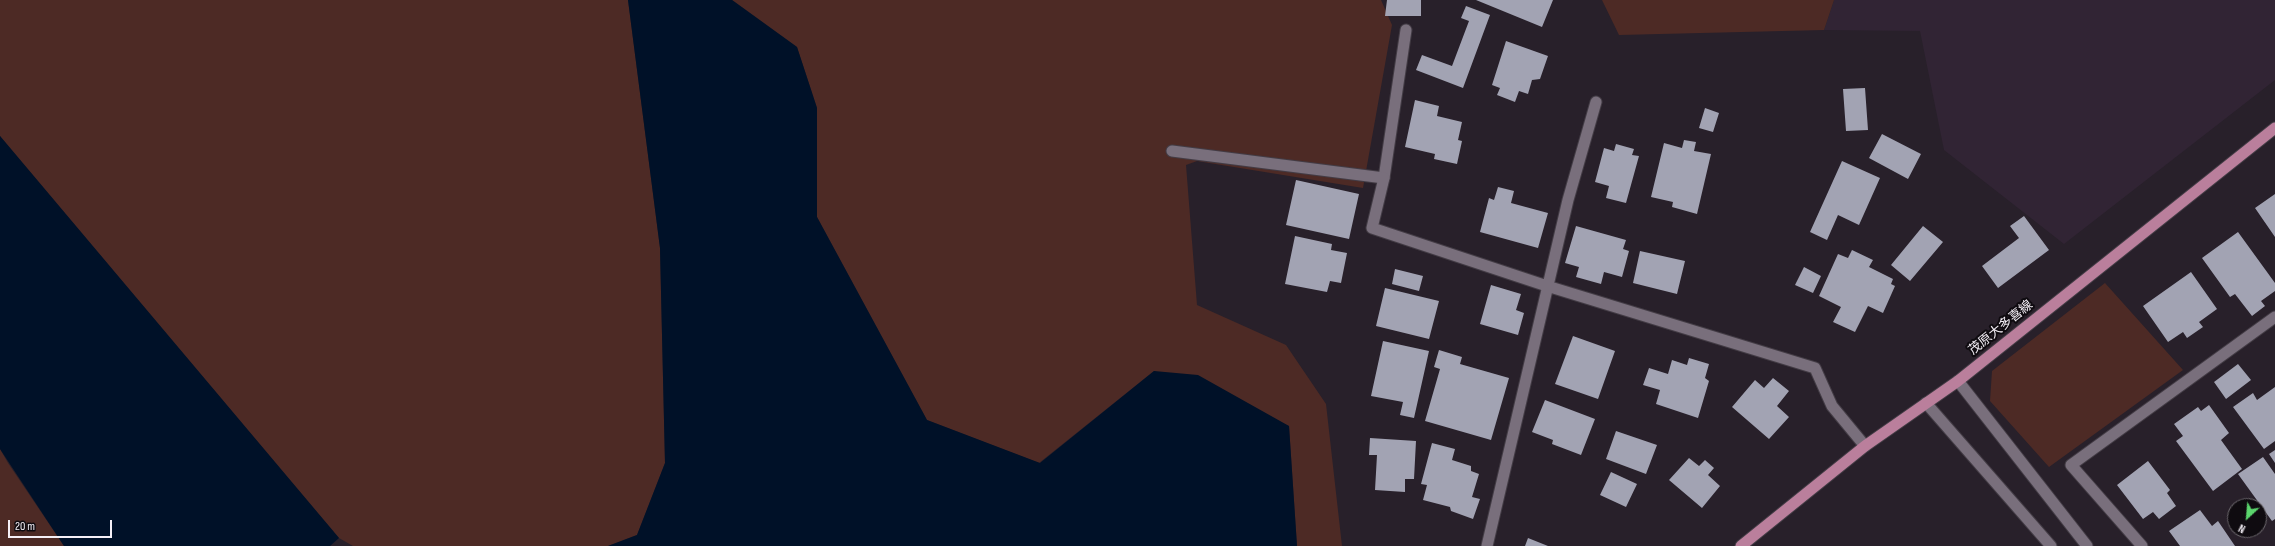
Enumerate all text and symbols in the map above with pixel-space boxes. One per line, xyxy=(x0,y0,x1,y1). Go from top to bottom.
street label: 茂原大多喜線 xyxy=(1966,297,2036,359)
north arrow xyxy=(2227,498,2267,538)
scale bar xyxy=(10,512,114,538)
text: 20 m xyxy=(15,519,35,534)
text: N xyxy=(2236,521,2247,535)

